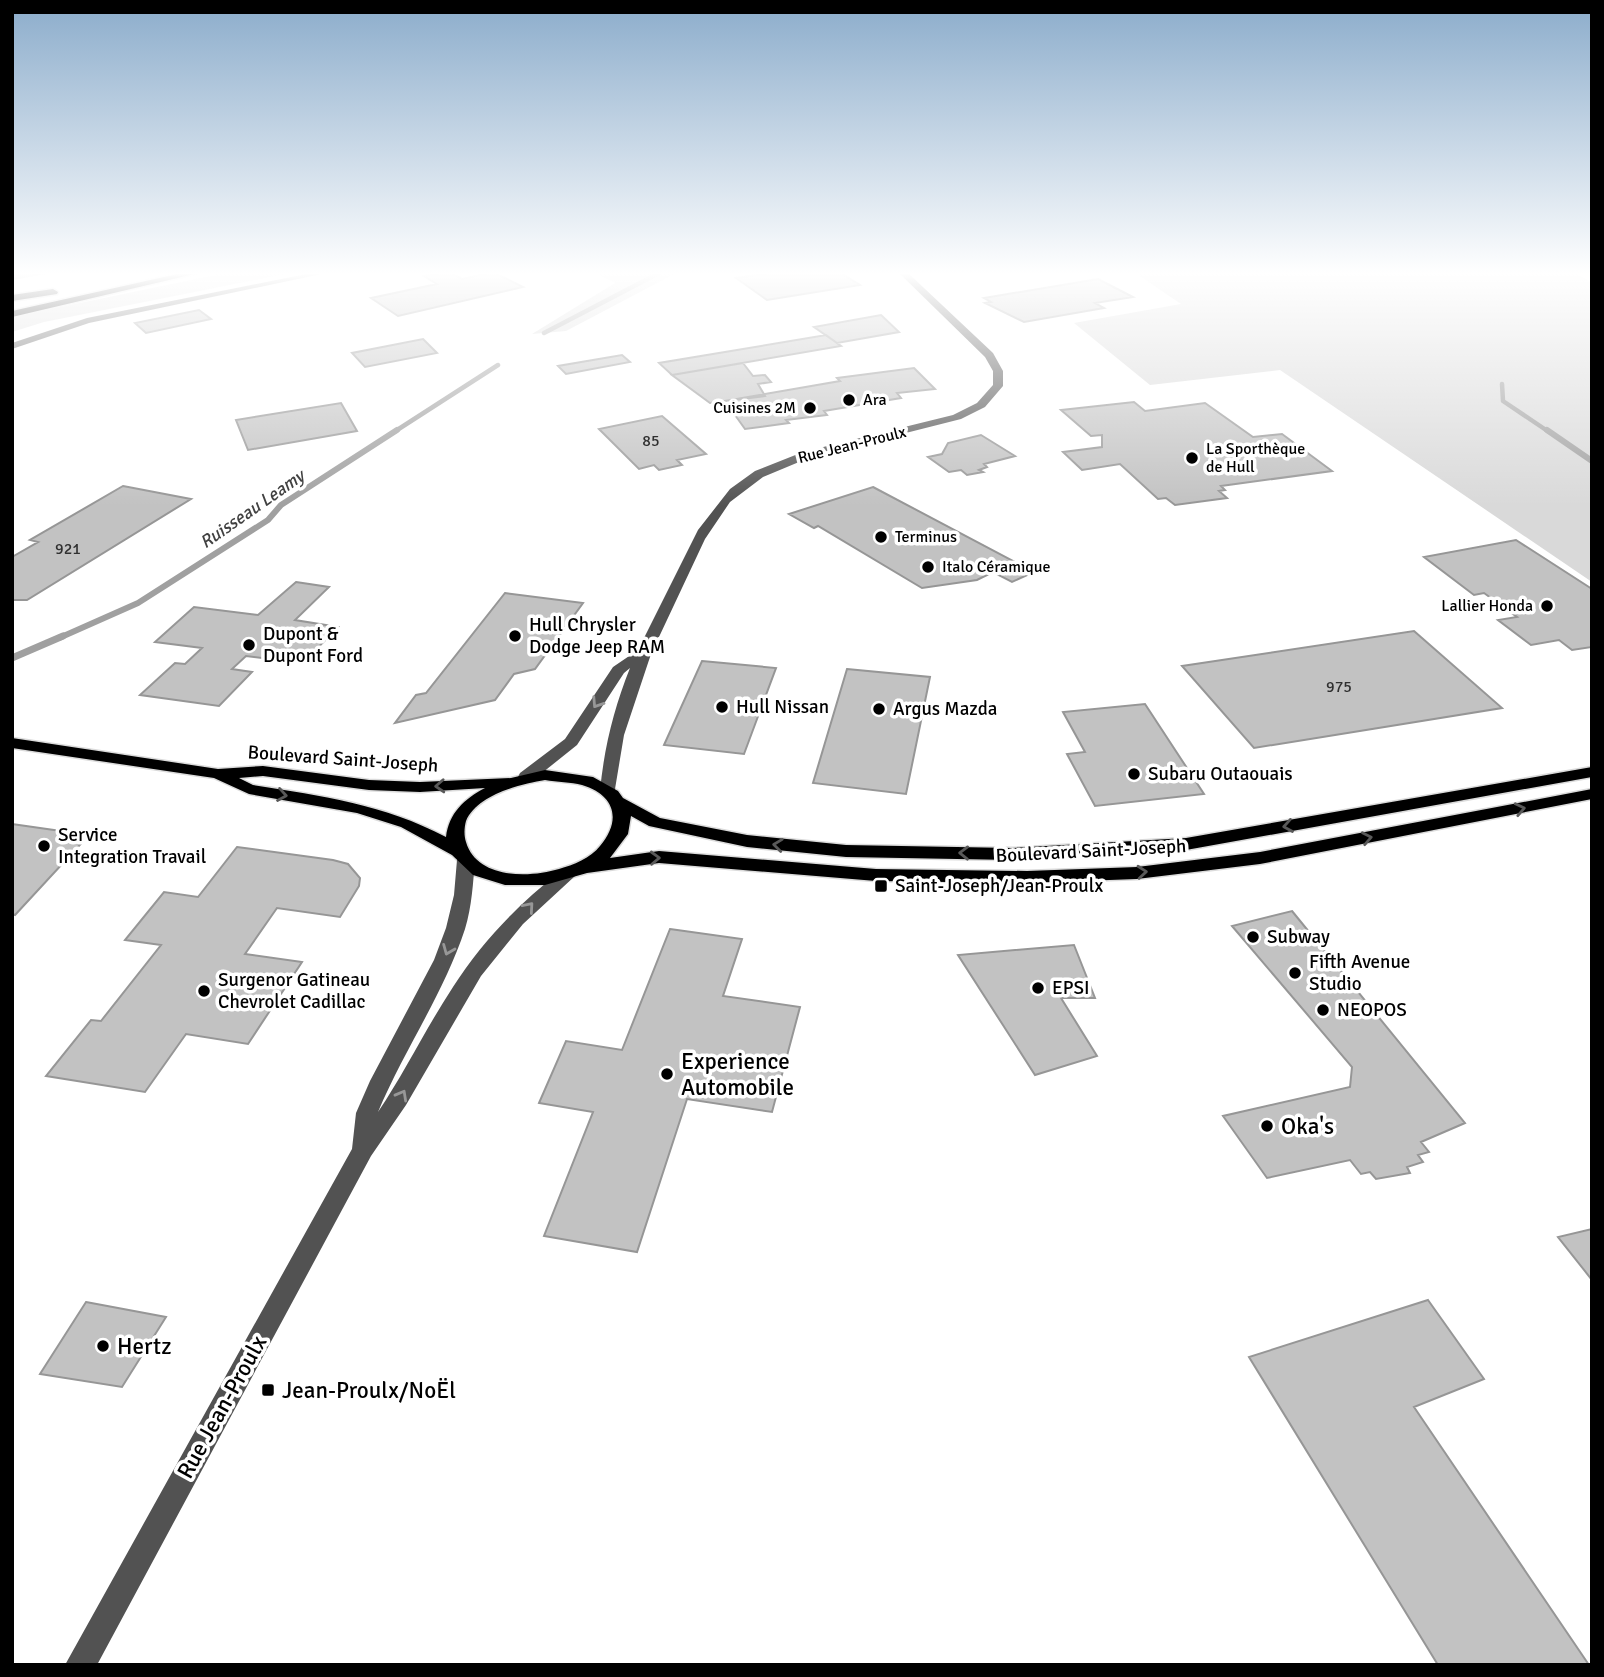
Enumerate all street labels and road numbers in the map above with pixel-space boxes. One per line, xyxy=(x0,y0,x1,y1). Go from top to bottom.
street label: Rue Jean-Proulx xyxy=(796,422,909,468)
street label: Boulevard Saint-Joseph xyxy=(247,740,439,778)
street label: Boulevard Saint-Joseph xyxy=(995,834,1187,868)
street label: Rue Jean-Proulx xyxy=(171,1330,273,1484)

